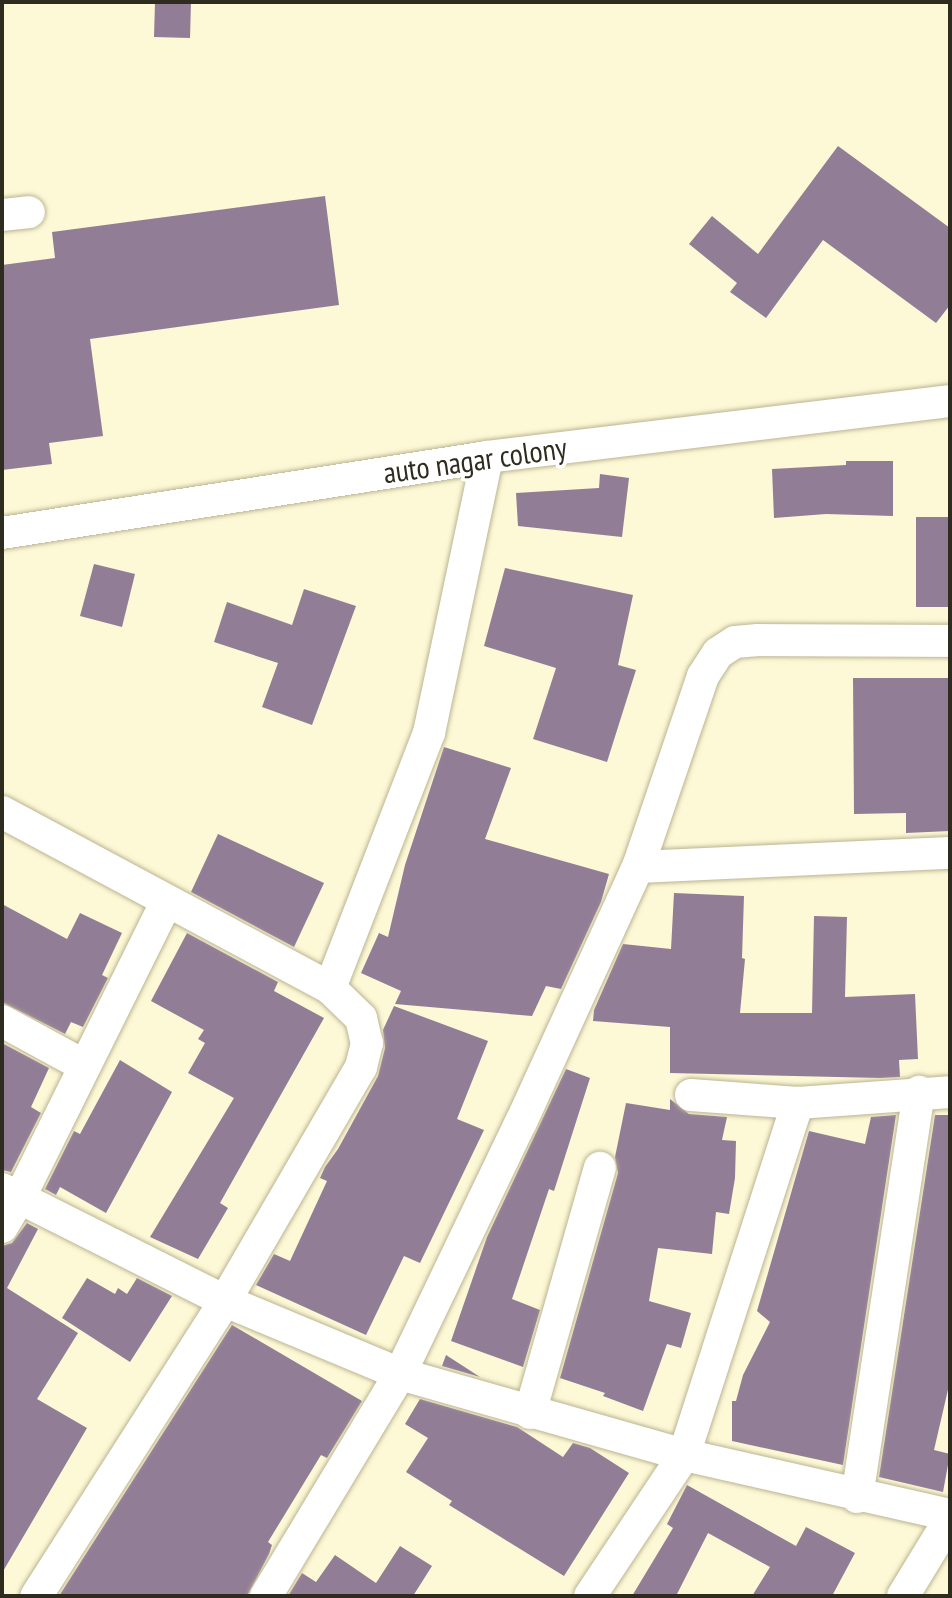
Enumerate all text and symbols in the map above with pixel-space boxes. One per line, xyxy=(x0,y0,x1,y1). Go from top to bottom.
street label: auto nagar colony xyxy=(381,429,569,491)

